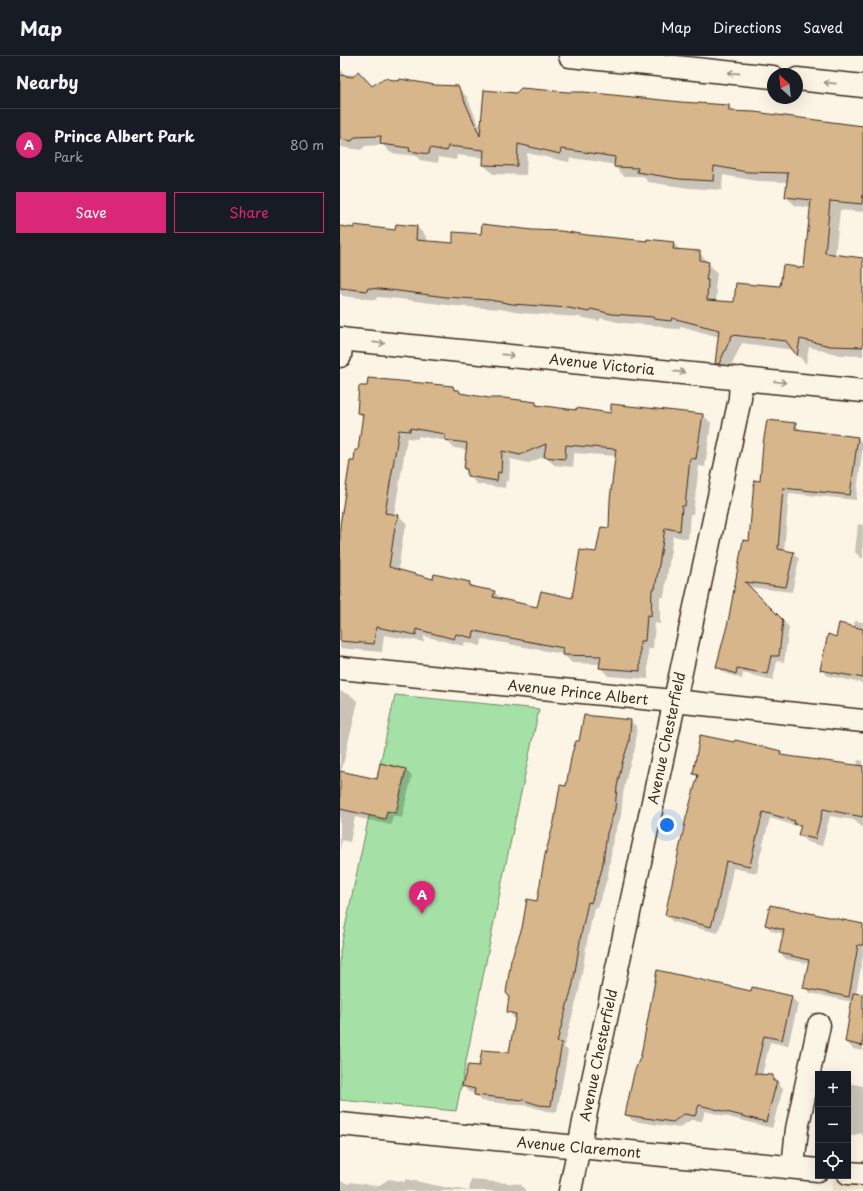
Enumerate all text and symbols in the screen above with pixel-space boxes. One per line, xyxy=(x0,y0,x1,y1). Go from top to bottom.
text: Map xyxy=(20,14,62,42)
text: Map xyxy=(661,17,691,38)
text: Directions xyxy=(713,17,781,38)
text: Saved xyxy=(803,17,843,38)
north arrow xyxy=(767,68,803,104)
text: Nearby xyxy=(16,69,78,95)
one-way arrow xyxy=(728,69,741,77)
one-way arrow xyxy=(824,79,837,87)
text: Prince Albert Park xyxy=(54,124,195,147)
text: A xyxy=(24,135,34,154)
text: 80 m xyxy=(290,135,324,154)
text: Park xyxy=(54,147,83,166)
button: Save xyxy=(16,192,166,233)
button: Share xyxy=(174,192,324,233)
one-way arrow xyxy=(372,339,385,346)
street label: Avenue Victoria xyxy=(548,348,656,380)
one-way arrow xyxy=(501,352,514,359)
one-way arrow xyxy=(672,368,685,376)
one-way arrow xyxy=(773,378,786,386)
street label: Avenue Chesterfield xyxy=(642,670,690,806)
street label: Avenue Prince Albert xyxy=(507,674,650,710)
your location xyxy=(657,815,677,835)
pin: A xyxy=(409,881,435,914)
street label: Avenue Chesterfield xyxy=(574,987,622,1123)
map controls xyxy=(815,1071,851,1179)
button: + xyxy=(815,1071,851,1107)
button: − xyxy=(815,1107,851,1143)
street label: Avenue Claremont xyxy=(516,1131,642,1163)
button: locate xyxy=(815,1143,851,1179)

